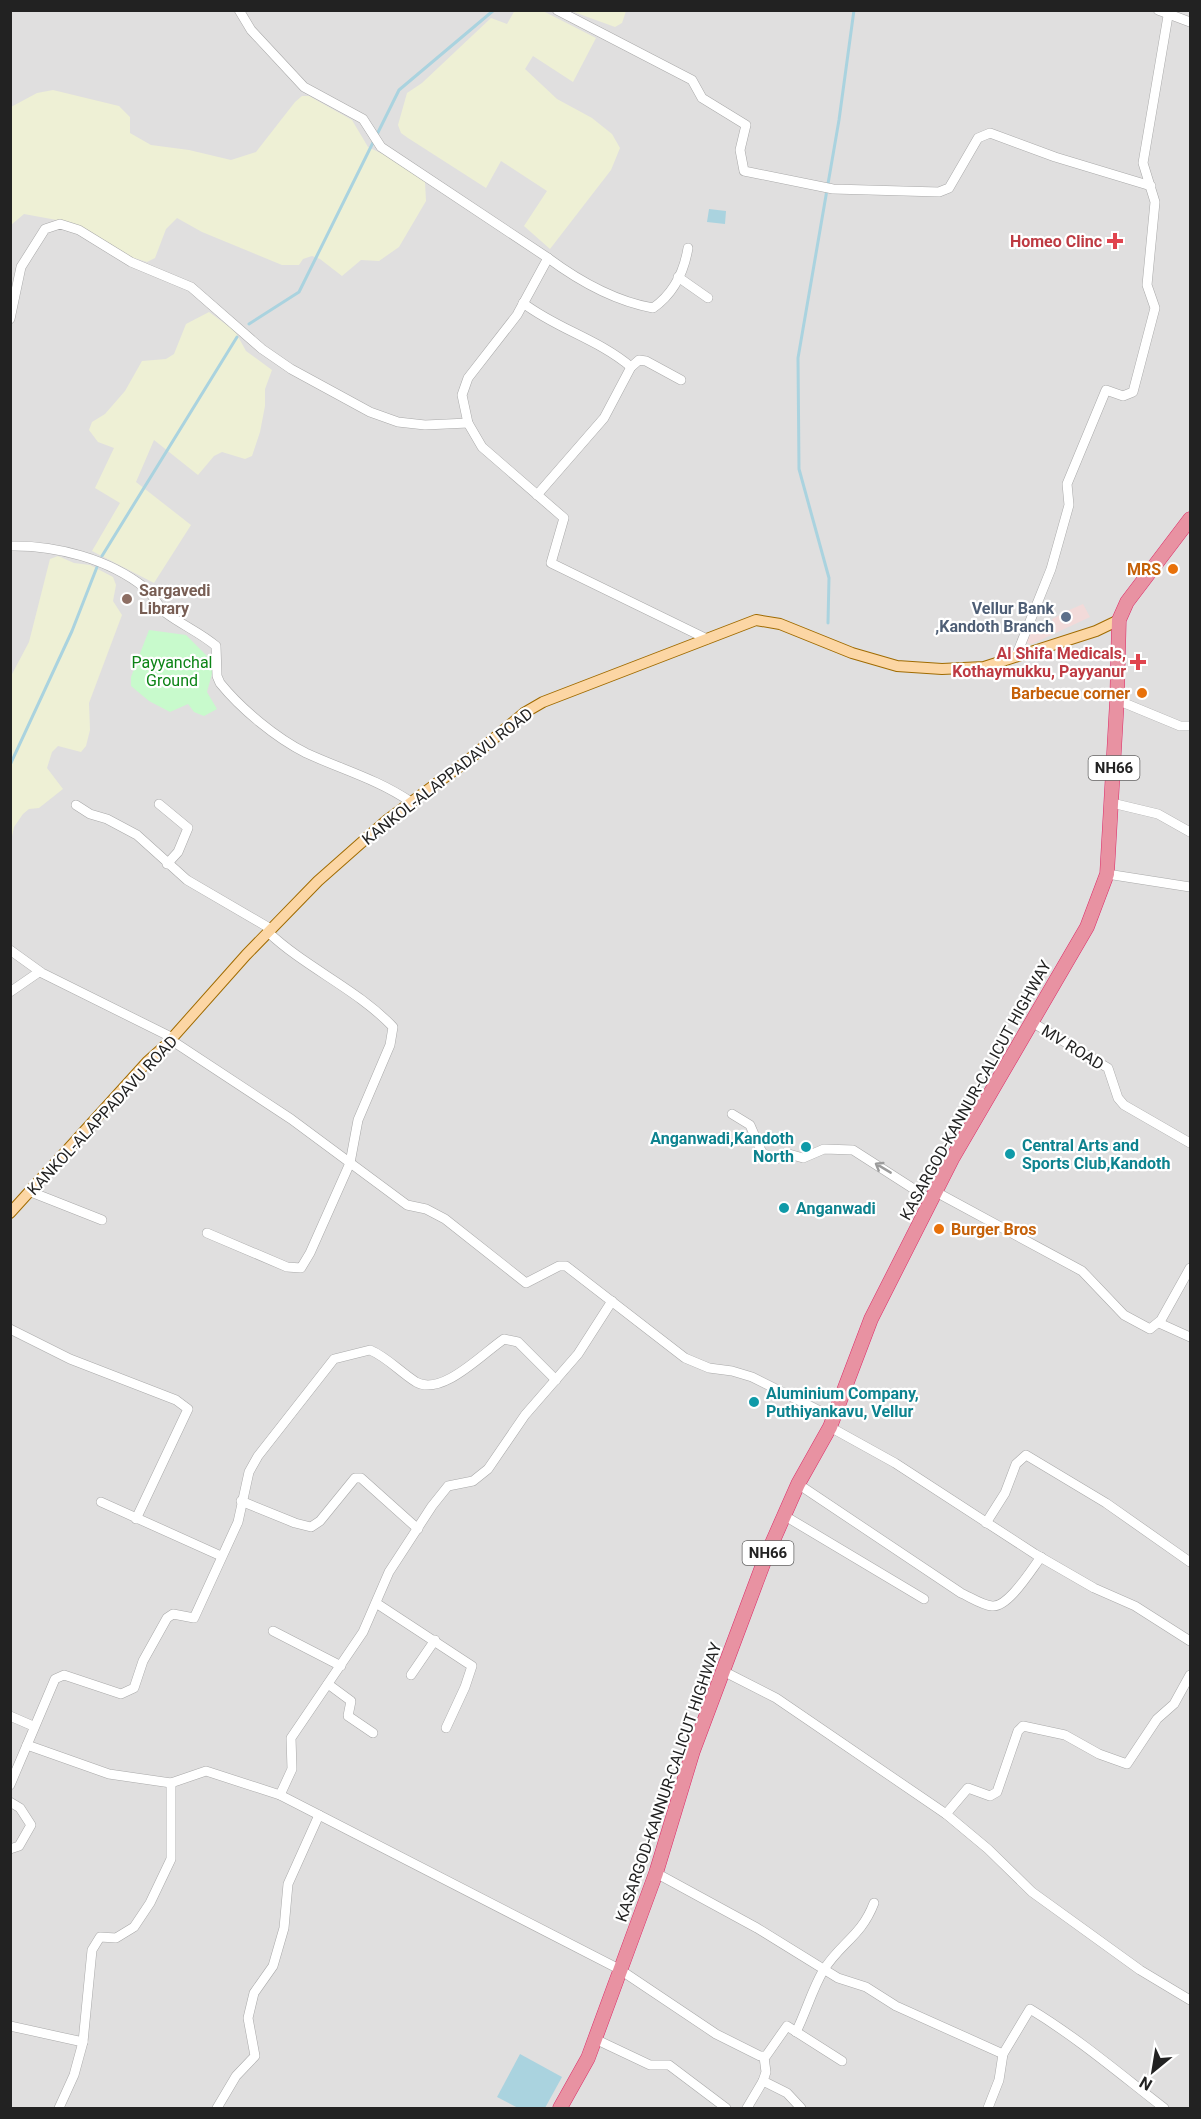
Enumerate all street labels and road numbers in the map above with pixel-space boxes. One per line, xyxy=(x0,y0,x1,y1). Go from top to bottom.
street label: KANKOL-ALAPPADAVU ROAD xyxy=(358,704,536,849)
road number: NH66 xyxy=(1088,756,1140,780)
street label: KASARGOD-KANNUR-CALICUT HIGHWAY xyxy=(896,957,1055,1223)
street label: MV ROAD xyxy=(1038,1021,1107,1074)
street label: KANKOL-ALAPPADAVU ROAD xyxy=(23,1032,181,1199)
road number: NH66 xyxy=(742,1541,794,1565)
street label: KASARGOD-KANNUR-CALICUT HIGHWAY xyxy=(612,1640,725,1924)

